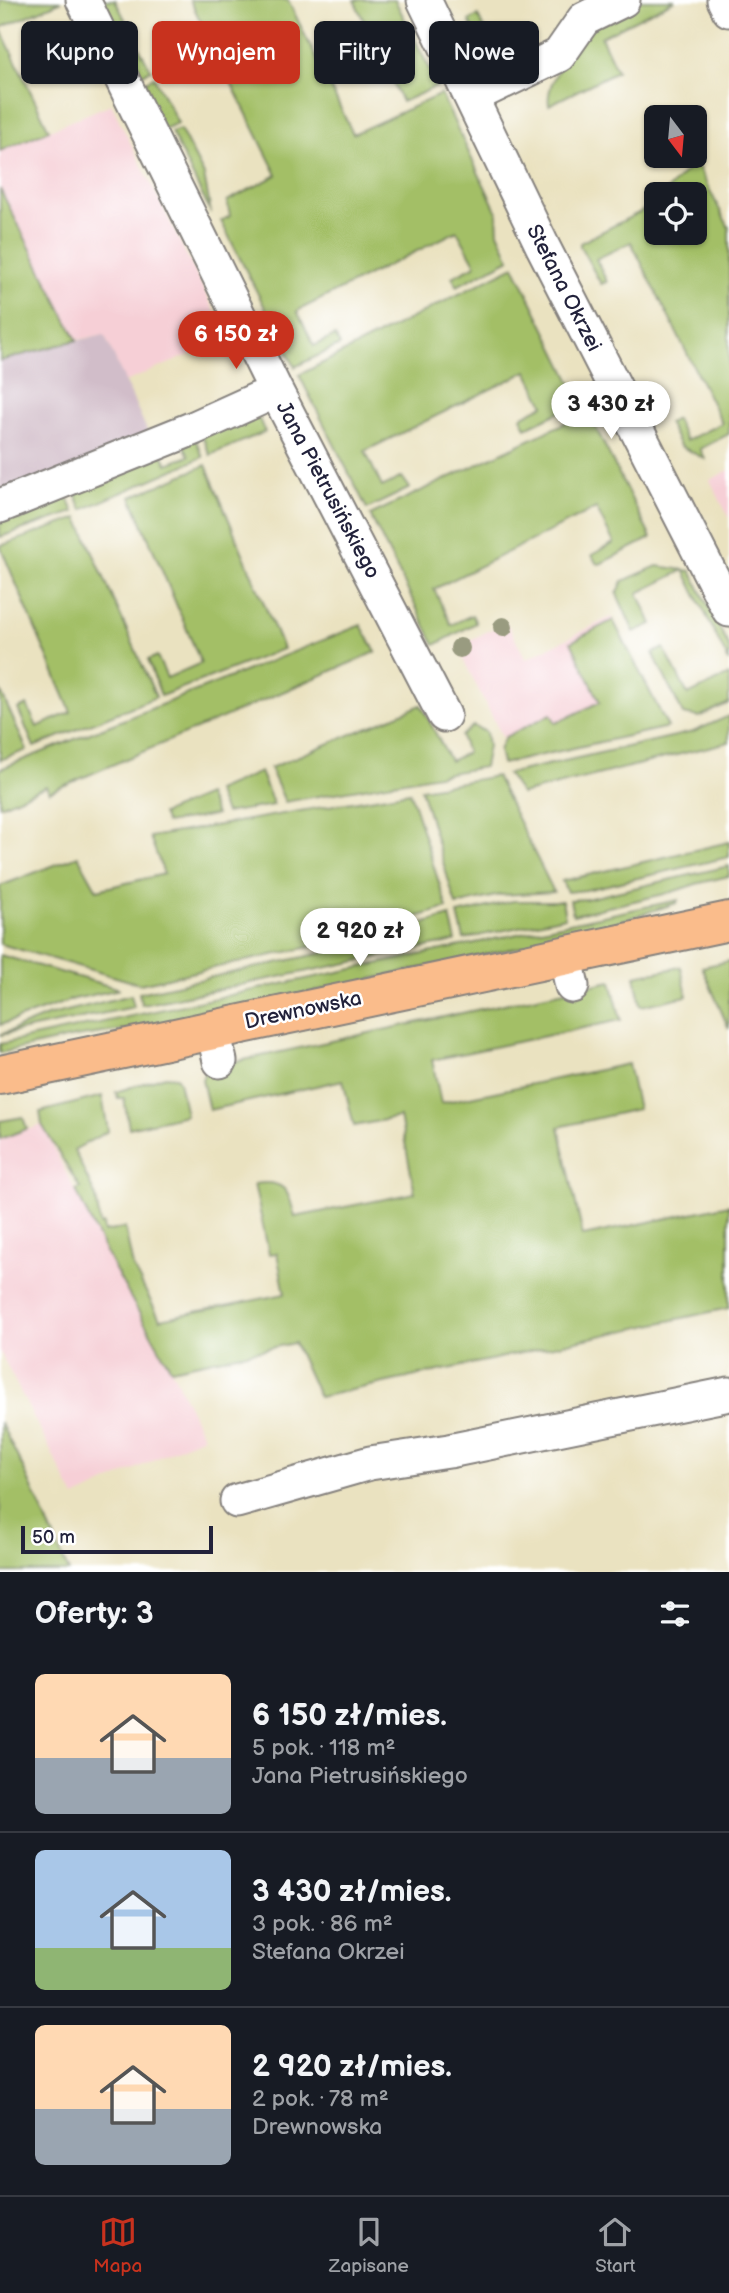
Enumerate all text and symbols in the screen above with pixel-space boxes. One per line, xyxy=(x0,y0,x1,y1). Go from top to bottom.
chip: Kupno xyxy=(21,21,138,84)
chip: Wynajem xyxy=(152,21,300,84)
chip: Filtry xyxy=(314,21,415,84)
chip: Nowe xyxy=(429,21,539,84)
north arrow xyxy=(644,105,707,168)
map controls xyxy=(644,105,707,245)
button: locate xyxy=(644,182,707,245)
street label: Stefana Okrzei xyxy=(521,220,607,356)
pin: 6 150 zł xyxy=(164,312,308,371)
text: 6 150 zł xyxy=(194,320,278,348)
pin: 3 430 zł xyxy=(539,382,683,441)
text: 3 430 zł xyxy=(567,390,655,418)
street label: Jana Pietrusińskiego xyxy=(271,397,385,583)
pin: 2 920 zł xyxy=(288,908,432,968)
text: 2 920 zł xyxy=(316,917,404,945)
street label: Drewnowska xyxy=(242,985,364,1035)
scale bar xyxy=(21,1523,214,1555)
text: 50 m xyxy=(32,1526,75,1549)
icon: filters xyxy=(656,1595,694,1633)
text: Oferty: 3 xyxy=(35,1596,154,1632)
text: 6 150 zł/mies. xyxy=(252,1698,447,1734)
icon: home xyxy=(91,1702,175,1786)
text: 5 pok. · 118 m² xyxy=(252,1734,395,1762)
text: Jana Pietrusińskiego xyxy=(252,1762,468,1790)
text: 3 430 zł/mies. xyxy=(252,1874,451,1910)
icon: home xyxy=(91,1878,175,1962)
text: 3 pok. · 86 m² xyxy=(252,1910,393,1938)
text: Stefana Okrzei xyxy=(252,1938,405,1966)
text: 2 920 zł/mies. xyxy=(252,2049,452,2085)
icon: home xyxy=(91,2053,175,2137)
text: 2 pok. · 78 m² xyxy=(252,2085,389,2113)
text: Drewnowska xyxy=(252,2113,382,2141)
tab: Mapa xyxy=(93,2213,142,2278)
tab: Zapisane xyxy=(329,2213,409,2278)
tab: Start xyxy=(595,2213,636,2278)

